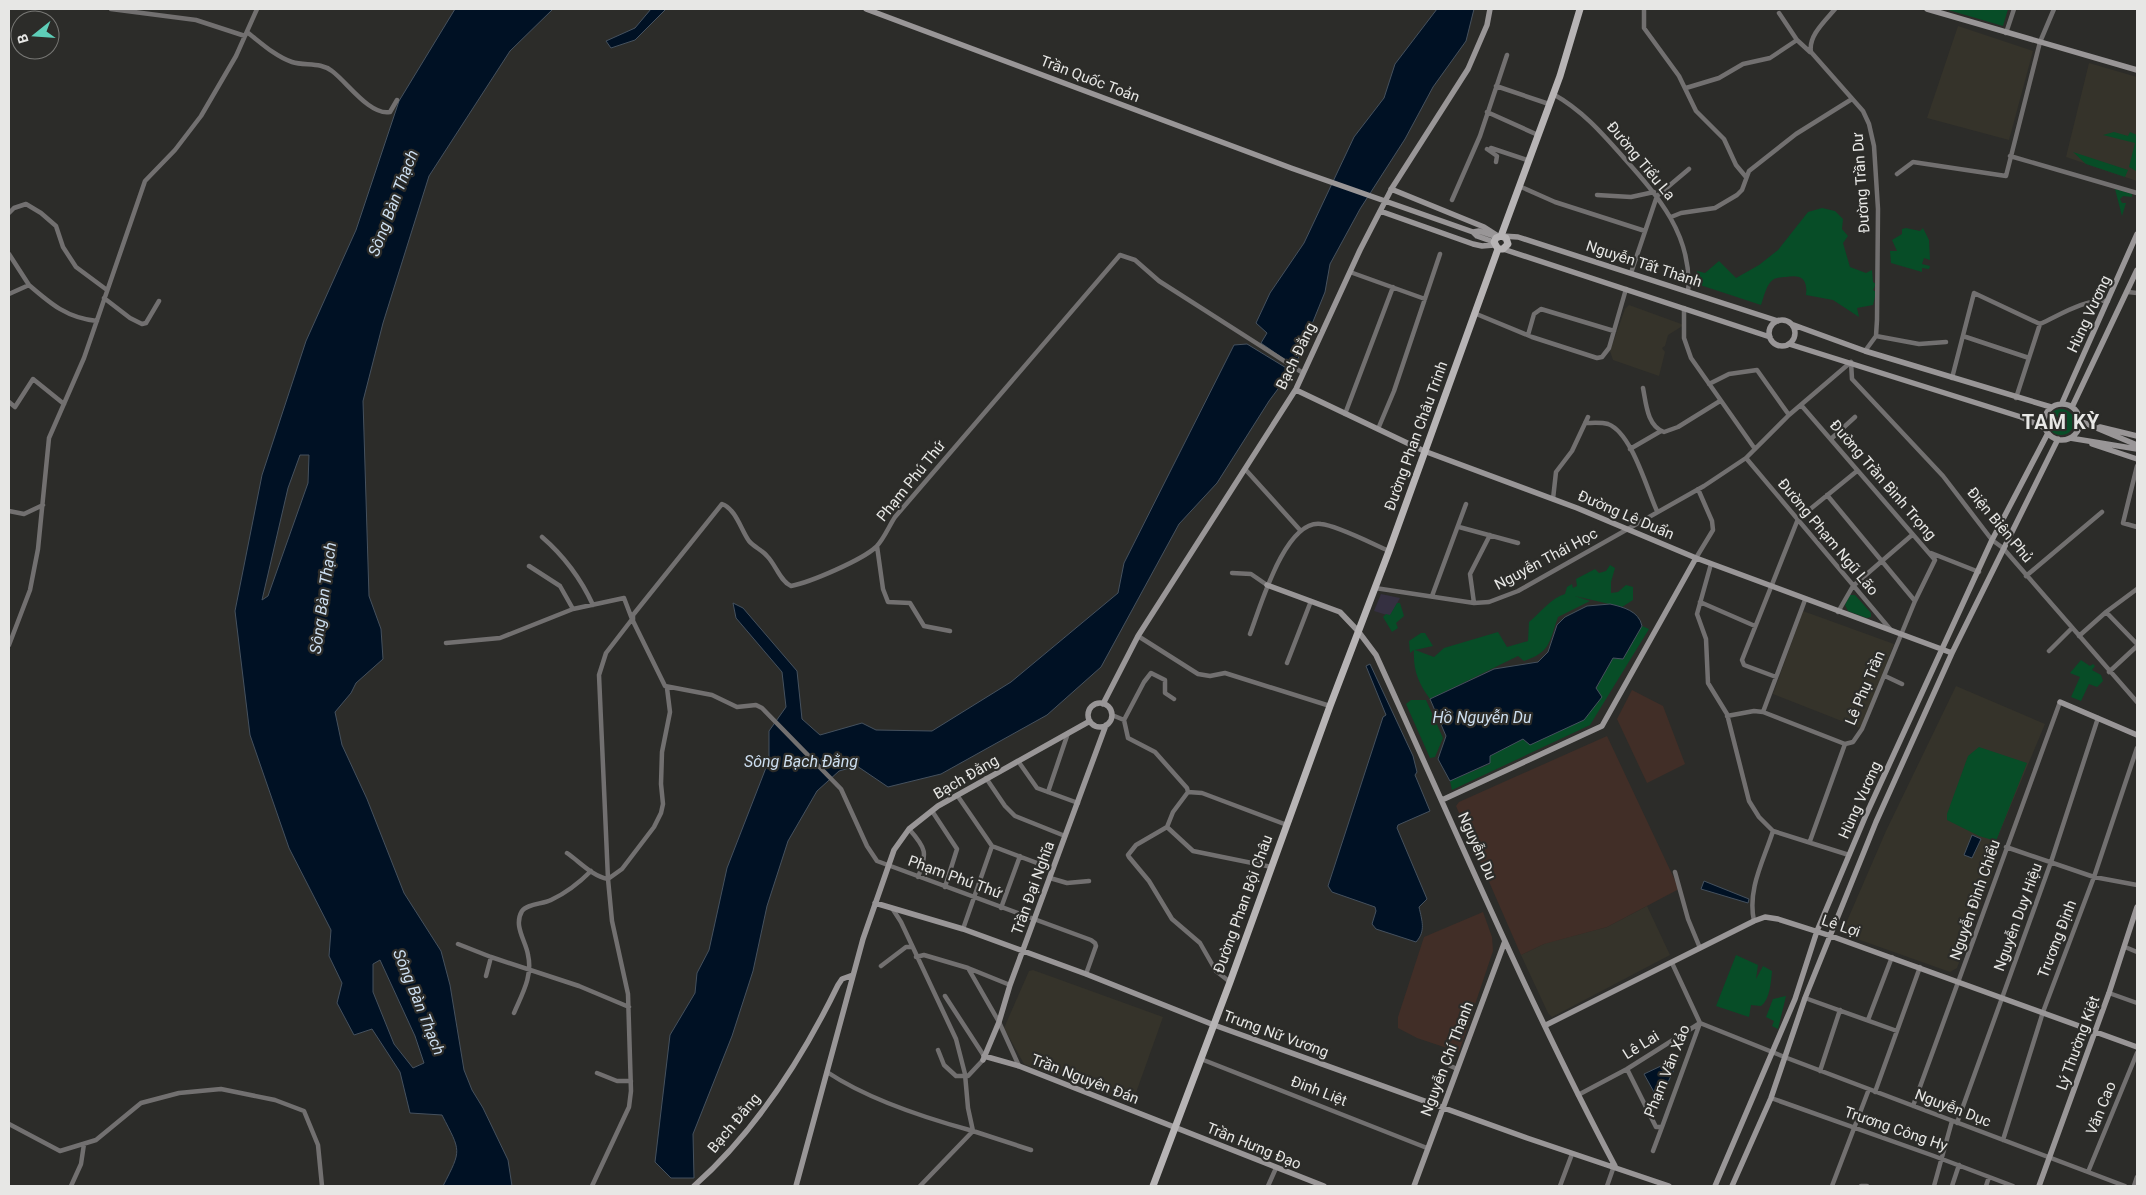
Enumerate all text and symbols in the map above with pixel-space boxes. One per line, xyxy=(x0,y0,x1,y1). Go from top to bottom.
north arrow xyxy=(10,10,60,60)
text: B xyxy=(14,32,32,45)
street label: Trần Quốc Toản xyxy=(1038,52,1142,106)
street label: Đường Tiểu La xyxy=(1603,118,1679,204)
street label: Đường Trần Dư xyxy=(1848,132,1873,234)
water label: Sông Bàn Thạch xyxy=(364,147,422,259)
street label: Nguyễn Tất Thành xyxy=(1584,237,1704,291)
street label: Hùng Vương xyxy=(2063,272,2115,356)
street label: Bạch Đằng xyxy=(1272,320,1320,392)
street label: Đường Phan Châu Trinh xyxy=(1381,359,1451,513)
district label: TAM KỲ xyxy=(2022,410,2100,434)
street label: Đường Trần Bình Trọng xyxy=(1826,416,1940,544)
street label: Phạm Phú Thứ xyxy=(873,436,949,525)
street label: Đường Phạm Ngũ Lão xyxy=(1774,475,1882,599)
street label: Điện Biên Phủ xyxy=(1963,484,2037,566)
street label: Đường Lê Duẩn xyxy=(1575,487,1677,543)
street label: Nguyễn Thái Học xyxy=(1491,524,1601,594)
water label: Sông Bàn Thạch xyxy=(306,541,340,655)
street label: Lê Phụ Trần xyxy=(1841,648,1889,728)
water label: Hồ Nguyễn Du xyxy=(1433,708,1532,727)
street label: Bạch Đằng xyxy=(930,751,1002,803)
water label: Sông Bạch Đằng xyxy=(744,752,858,771)
street label: Hùng Vương xyxy=(1835,758,1885,842)
street label: Nguyễn Du xyxy=(1454,809,1500,883)
street label: Đường Phan Bội Châu xyxy=(1210,832,1276,976)
street label: Nguyễn Đình Chiểu xyxy=(1946,837,2004,963)
street label: Trần Đại Nghĩa xyxy=(1008,839,1058,937)
street label: Phạm Phú Thứ xyxy=(906,852,1005,903)
street label: Nguyễn Duy Hiệu xyxy=(1990,860,2046,974)
street label: Trương Định xyxy=(2034,897,2080,981)
street label: Lê Lợi xyxy=(1819,911,1863,941)
water label: Sông Bàn Thạch xyxy=(389,946,449,1058)
street label: Lý Thường Kiệt xyxy=(2053,993,2103,1093)
street label: Nguyễn Chí Thanh xyxy=(1417,999,1477,1119)
street label: Trưng Nữ Vương xyxy=(1221,1007,1331,1061)
street label: Phạm Văn Xảo xyxy=(1640,1022,1694,1120)
street label: Lê Lai xyxy=(1619,1027,1663,1063)
street label: Trần Nguyên Đán xyxy=(1028,1050,1142,1108)
street label: Đinh Liệt xyxy=(1288,1072,1350,1110)
street label: Văn Cao xyxy=(2082,1079,2120,1137)
street label: Nguyễn Dục xyxy=(1912,1085,1994,1131)
street label: Bạch Đằng xyxy=(704,1090,764,1156)
street label: Trương Công Hy xyxy=(1842,1103,1950,1155)
street label: Trần Hưng Đạo xyxy=(1204,1119,1304,1173)

